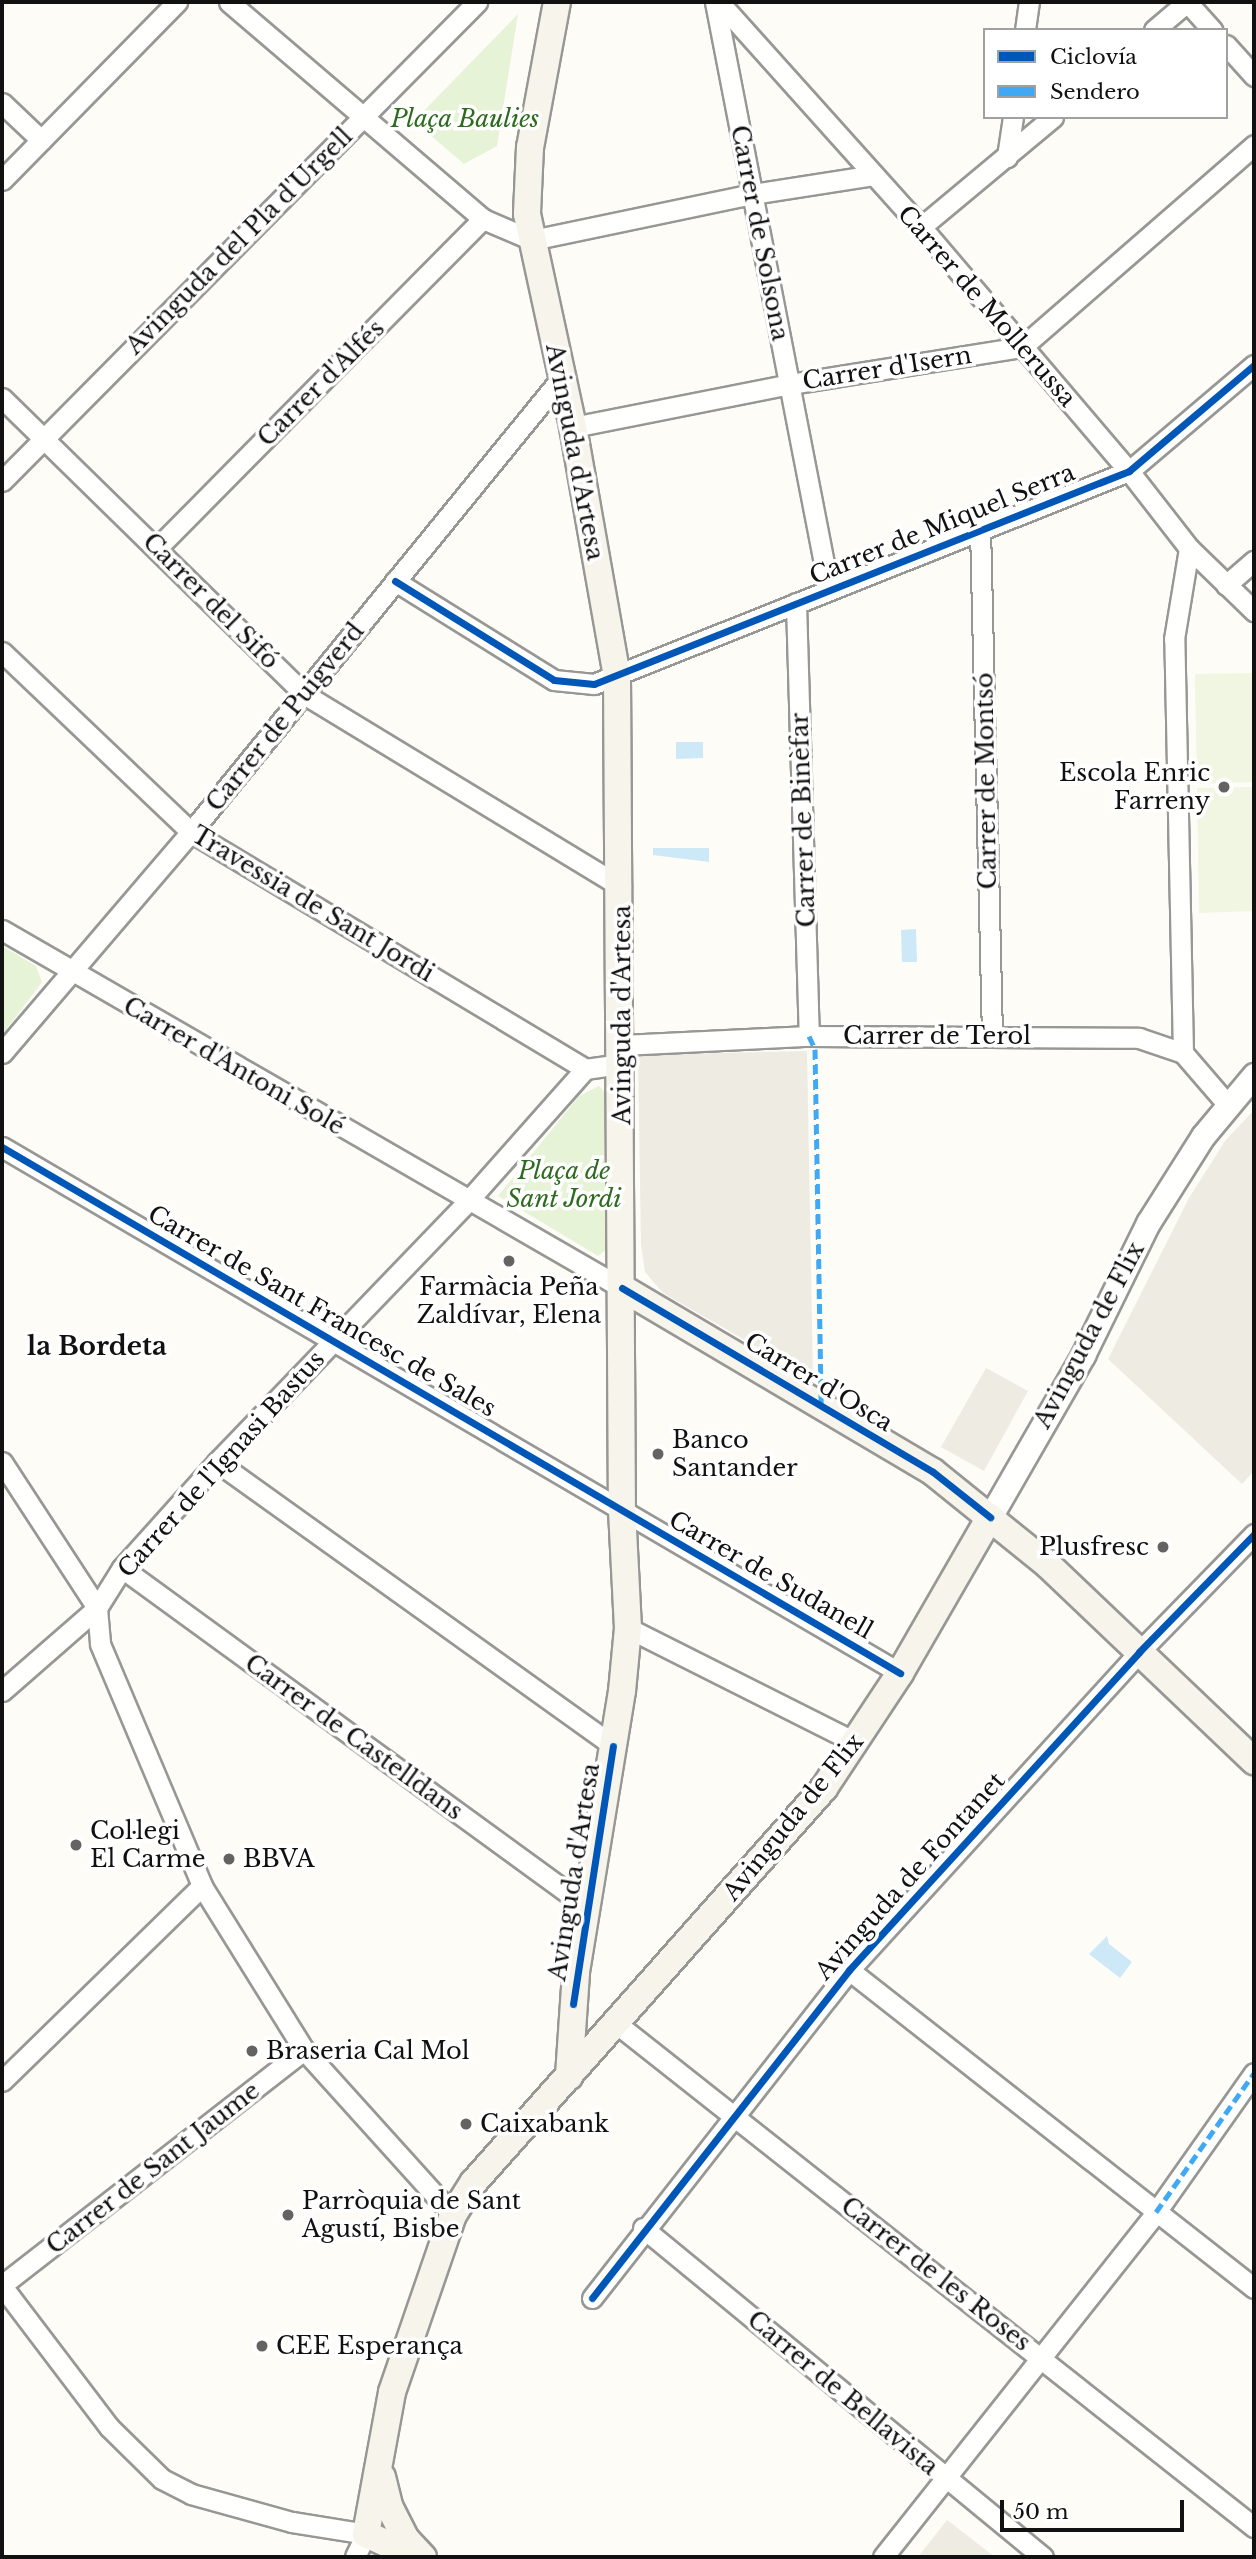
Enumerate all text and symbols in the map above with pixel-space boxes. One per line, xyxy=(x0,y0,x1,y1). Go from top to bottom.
legend xyxy=(983,28,1228,119)
text: Ciclovía xyxy=(1050,44,1137,70)
text: Sendero xyxy=(1050,79,1140,105)
park label: Plaça Baulies xyxy=(390,105,540,133)
street label: Avinguda del Pla d'Urgell xyxy=(120,122,358,360)
street label: Carrer de Solsona xyxy=(725,123,795,343)
street label: Carrer de Mollerussa xyxy=(892,199,1082,413)
street label: Carrer d'Alfés xyxy=(252,314,390,452)
street label: Carrer d'Isern xyxy=(800,340,974,396)
street label: Avinguda d'Artesa xyxy=(540,341,610,563)
street label: Carrer de Miquel Serra xyxy=(805,457,1079,591)
street label: Carrer del Sifó xyxy=(137,527,285,675)
street label: Carrer de Puigverd xyxy=(200,617,370,817)
street label: Carrer de Montsó xyxy=(970,672,1002,890)
street label: Carrer de Binèfar xyxy=(785,712,821,928)
place label: Escola Enric Farreny xyxy=(1059,759,1210,815)
marker: Escola Enric Farreny xyxy=(1216,779,1232,795)
street label: Travessia de Sant Jordi xyxy=(186,820,440,988)
street label: Avinguda d'Artesa xyxy=(608,905,636,1125)
street label: Carrer d'Antoni Solé xyxy=(118,991,350,1141)
street label: Carrer de Terol xyxy=(842,1022,1032,1050)
park label: Plaça de Sant Jordi xyxy=(506,1157,622,1213)
street label: Carrer de Sant Francesc de Sales xyxy=(143,1199,501,1423)
street label: Avinguda de Flix xyxy=(1028,1237,1150,1433)
marker: Farmàcia Peña Zaldívar, Elena xyxy=(501,1253,517,1269)
place label: Farmàcia Peña Zaldívar, Elena xyxy=(417,1273,601,1329)
street label: Carrer d'Osca xyxy=(740,1326,898,1438)
district label: la Bordeta xyxy=(27,1331,167,1363)
street label: Carrer de l'Ignasi Bastus xyxy=(111,1345,331,1583)
place label: Banco Santander xyxy=(672,1426,798,1482)
marker: Banco Santander xyxy=(650,1446,666,1462)
street label: Carrer de Sudanell xyxy=(664,1505,878,1645)
place label: Plusfresc xyxy=(1039,1533,1149,1561)
marker: Plusfresc xyxy=(1155,1539,1171,1555)
street label: Carrer de Castelldans xyxy=(239,1648,469,1826)
street label: Avinguda de Flix xyxy=(717,1728,869,1906)
street label: Avinguda d'Artesa xyxy=(543,1761,605,1983)
street label: Avinguda de Fontanet xyxy=(809,1766,1011,1986)
place label: Col·legi El Carme xyxy=(90,1817,206,1873)
marker: Col·legi El Carme xyxy=(68,1837,84,1853)
place label: BBVA xyxy=(243,1845,314,1873)
marker: BBVA xyxy=(221,1851,237,1867)
place label: Braseria Cal Mol xyxy=(266,2037,470,2065)
marker: Braseria Cal Mol xyxy=(244,2043,260,2059)
street label: Carrer de Sant Jaume xyxy=(41,2076,265,2260)
place label: Caixabank xyxy=(480,2110,609,2138)
marker: Caixabank xyxy=(458,2116,474,2132)
place label: Parròquia de Sant Agustí, Bisbe xyxy=(302,2187,521,2243)
street label: Carrer de les Roses xyxy=(835,2191,1037,2357)
marker: Parròquia de Sant Agustí, Bisbe xyxy=(280,2207,296,2223)
street label: Carrer de Bellavista xyxy=(742,2305,944,2481)
place label: CEE Esperança xyxy=(276,2332,463,2360)
marker: CEE Esperança xyxy=(254,2338,270,2354)
scale bar xyxy=(1004,2486,1188,2530)
text: 50 m xyxy=(1013,2499,1068,2525)

